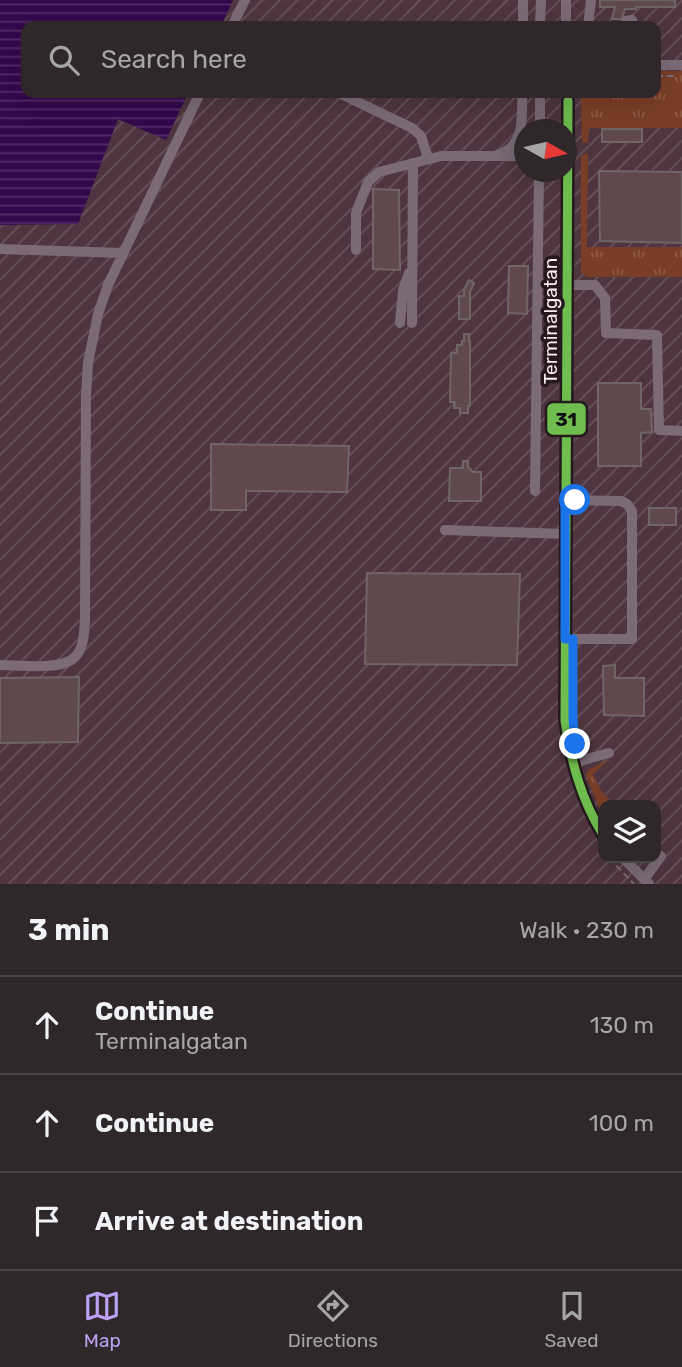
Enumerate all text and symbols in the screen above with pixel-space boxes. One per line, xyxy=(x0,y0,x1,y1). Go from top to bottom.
search box xyxy=(21,21,661,98)
icon: search xyxy=(45,41,83,79)
text: Search here xyxy=(101,44,247,75)
north arrow xyxy=(514,119,577,182)
street label: Terminalgatan xyxy=(539,258,562,384)
line badge: 31 xyxy=(546,402,587,436)
text: 31 xyxy=(555,408,577,431)
route start xyxy=(559,484,590,515)
route end xyxy=(559,728,590,759)
map controls xyxy=(598,800,661,863)
button: layers xyxy=(598,800,661,863)
text: 3 min xyxy=(28,912,110,948)
text: Walk · 230 m xyxy=(519,916,654,944)
text: Continue xyxy=(95,996,214,1027)
icon: ahead xyxy=(28,1006,66,1044)
text: 130 m xyxy=(590,1011,654,1039)
text: Terminalgatan xyxy=(95,1027,248,1055)
icon: ahead xyxy=(28,1104,66,1142)
text: Continue xyxy=(95,1108,214,1139)
text: 100 m xyxy=(589,1109,654,1137)
icon: arrive xyxy=(28,1202,66,1240)
text: Arrive at destination xyxy=(95,1206,363,1237)
tab: Map xyxy=(83,1287,121,1352)
tab: Directions xyxy=(288,1287,378,1352)
tab: Saved xyxy=(544,1287,599,1352)

